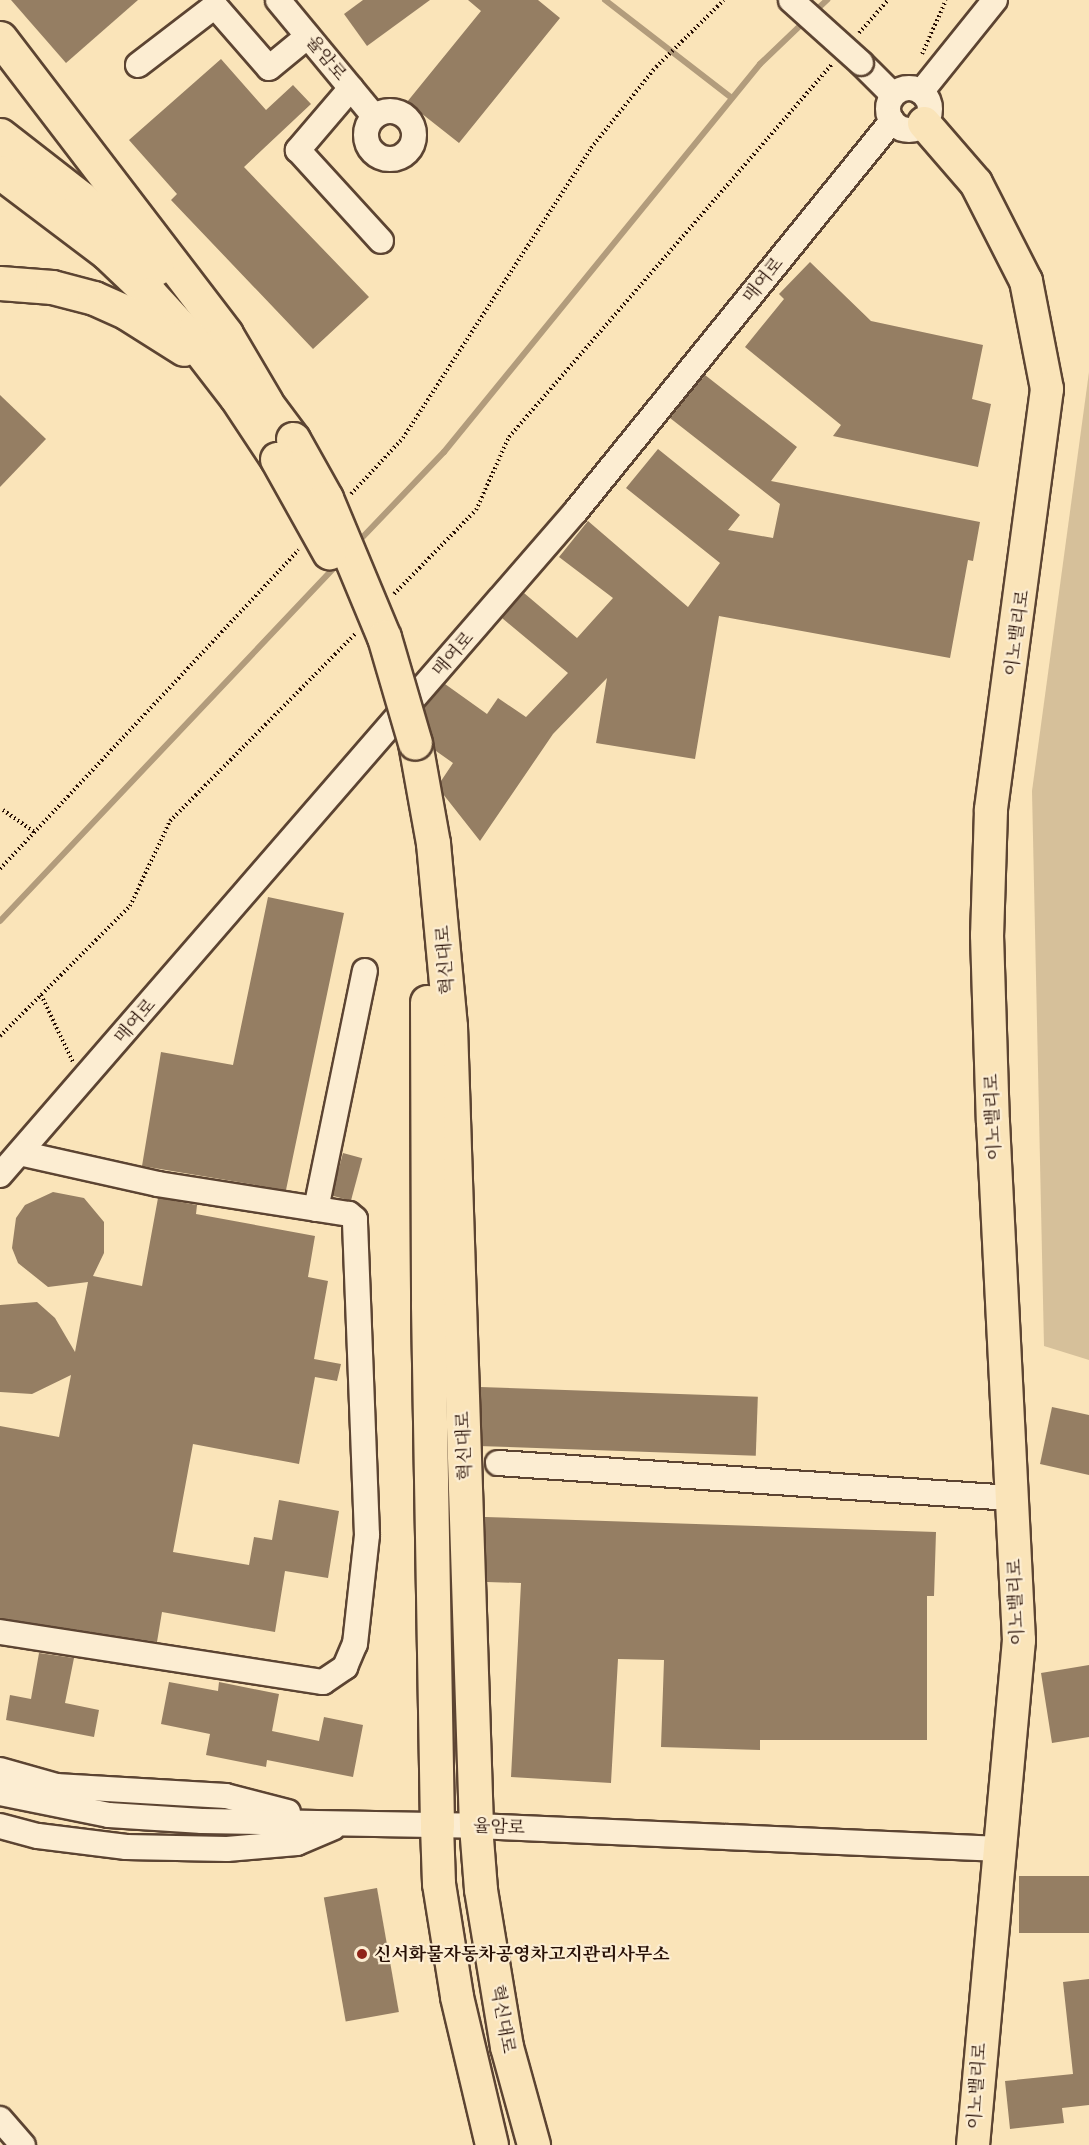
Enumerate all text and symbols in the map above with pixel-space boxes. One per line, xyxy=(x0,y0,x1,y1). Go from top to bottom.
street label: 율암로 xyxy=(301,31,351,85)
street label: 매여로 xyxy=(738,253,788,307)
street label: 이노밸리로 xyxy=(1000,588,1034,678)
street label: 매여로 xyxy=(428,627,478,681)
street label: 혁신대로 xyxy=(432,925,458,995)
street label: 매여로 xyxy=(110,994,160,1048)
street label: 이노밸리로 xyxy=(981,1073,1005,1161)
street label: 혁신대로 xyxy=(452,1411,476,1481)
street label: 이노밸리로 xyxy=(1004,1558,1028,1646)
street label: 율암로 xyxy=(473,1815,525,1839)
place label: 신서화물자동차공영차고지관리사무소 xyxy=(374,1943,670,1965)
marker: 신서화물자동차공영차고지관리사무소 xyxy=(355,1947,369,1961)
street label: 혁신대로 xyxy=(486,1983,520,2055)
street label: 이노밸리로 xyxy=(963,2042,991,2130)

